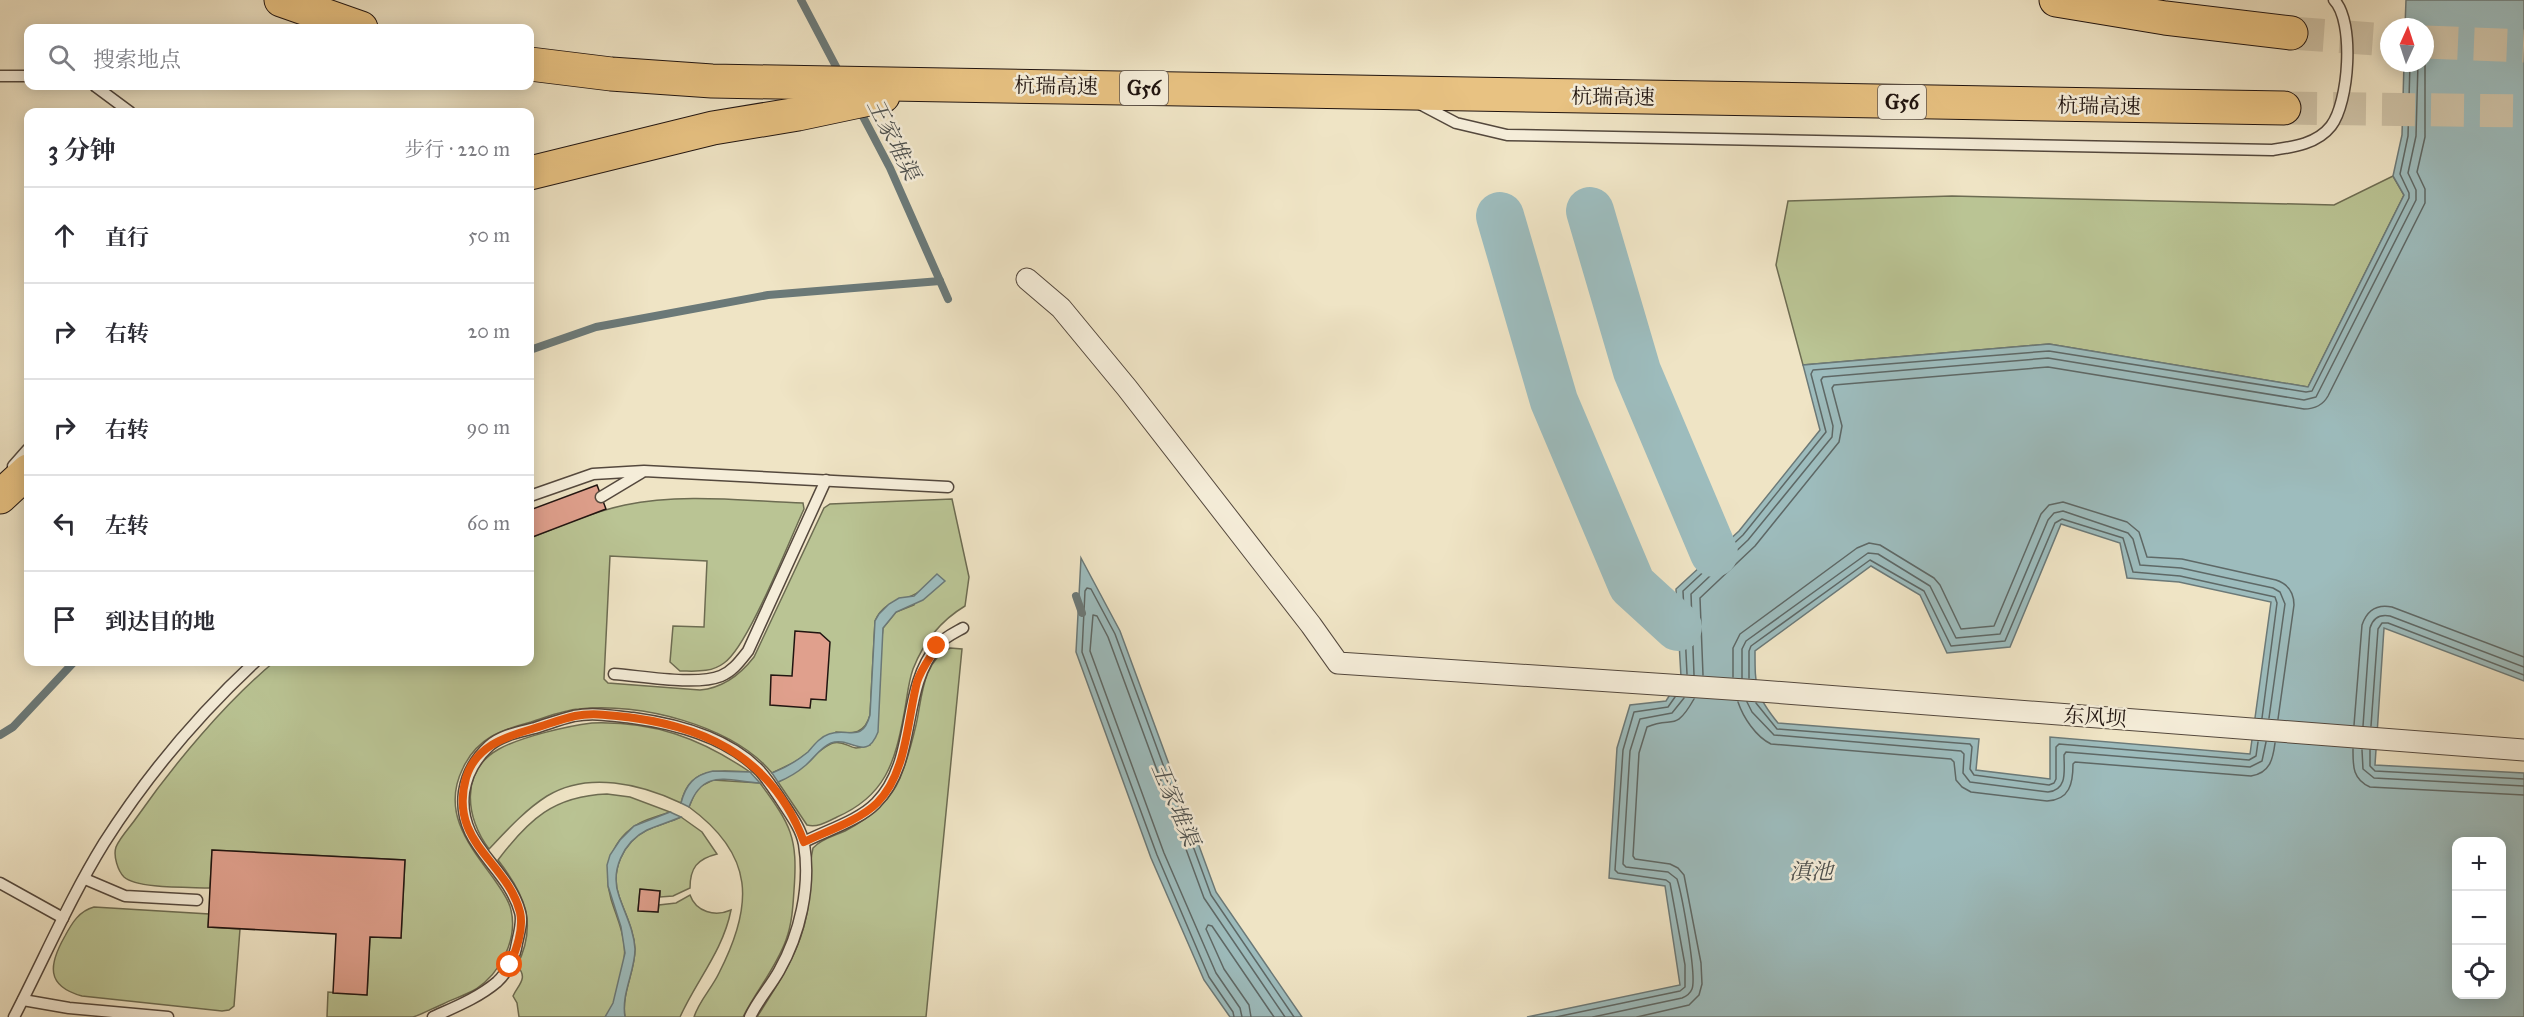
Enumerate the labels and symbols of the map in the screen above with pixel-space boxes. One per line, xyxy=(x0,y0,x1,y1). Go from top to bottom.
north arrow xyxy=(2380,18,2434,72)
road number: G56 xyxy=(1120,71,1168,105)
street label: 杭瑞高速 xyxy=(1014,72,1098,100)
street label: 杭瑞高速 xyxy=(1571,83,1655,111)
road number: G56 xyxy=(1878,85,1926,119)
street label: 杭瑞高速 xyxy=(2057,92,2141,120)
water label: 王家堆渠 xyxy=(862,94,927,187)
route end xyxy=(923,632,949,658)
street label: 东风坝 xyxy=(2063,702,2127,732)
water label: 王家堆渠 xyxy=(1146,758,1206,853)
water label: 滇池 xyxy=(1789,858,1836,885)
route start xyxy=(496,951,522,977)

